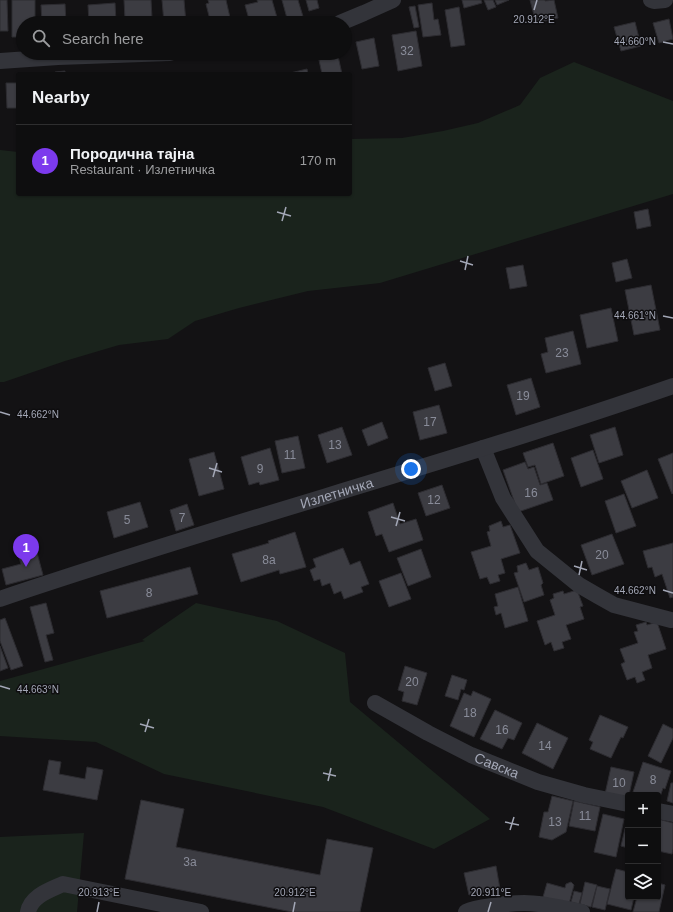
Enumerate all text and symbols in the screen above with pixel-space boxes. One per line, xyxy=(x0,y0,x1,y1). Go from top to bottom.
text: 20.912°E xyxy=(513,14,555,25)
search box xyxy=(16,16,352,60)
icon: search xyxy=(30,27,52,49)
text: Search here xyxy=(62,30,144,47)
text: 44.660°N xyxy=(614,36,656,47)
house number: 32 xyxy=(400,44,414,58)
text: Nearby xyxy=(32,88,90,107)
text: Породична тајна xyxy=(70,145,194,162)
text: 1 xyxy=(41,153,49,168)
text: 170 m xyxy=(300,153,336,168)
text: Restaurant · Излетничка xyxy=(70,162,215,177)
text: 44.661°N xyxy=(614,310,656,321)
house number: 23 xyxy=(555,346,569,360)
house number: 19 xyxy=(516,389,530,403)
text: 44.662°N xyxy=(17,409,59,420)
house number: 17 xyxy=(423,415,437,429)
house number: 13 xyxy=(328,438,342,452)
house number: 11 xyxy=(284,448,297,462)
your location xyxy=(401,459,421,479)
house number: 9 xyxy=(257,462,264,476)
street label: Излетничка xyxy=(298,474,375,512)
house number: 16 xyxy=(524,486,538,500)
house number: 12 xyxy=(427,493,441,507)
house number: 7 xyxy=(179,511,186,525)
house number: 5 xyxy=(124,513,131,527)
pin: 1 xyxy=(13,534,39,567)
house number: 20 xyxy=(595,548,609,562)
house number: 8a xyxy=(262,553,276,567)
text: 44.662°N xyxy=(614,585,656,596)
house number: 8 xyxy=(146,586,153,600)
house number: 20 xyxy=(405,675,419,689)
text: 44.663°N xyxy=(17,684,59,695)
house number: 18 xyxy=(463,706,477,720)
house number: 16 xyxy=(495,723,509,737)
house number: 14 xyxy=(538,739,552,753)
street label: Савска xyxy=(472,749,522,782)
house number: 8 xyxy=(650,773,657,787)
house number: 10 xyxy=(612,776,626,790)
map controls xyxy=(625,792,661,900)
button: + xyxy=(625,792,661,828)
house number: 11 xyxy=(579,809,592,823)
house number: 13 xyxy=(548,815,562,829)
button: − xyxy=(625,828,661,864)
house number: 3a xyxy=(183,855,197,869)
button: layers xyxy=(625,864,661,900)
text: 20.913°E xyxy=(78,887,120,898)
text: 20.912°E xyxy=(274,887,316,898)
text: 20.911°E xyxy=(471,887,512,898)

